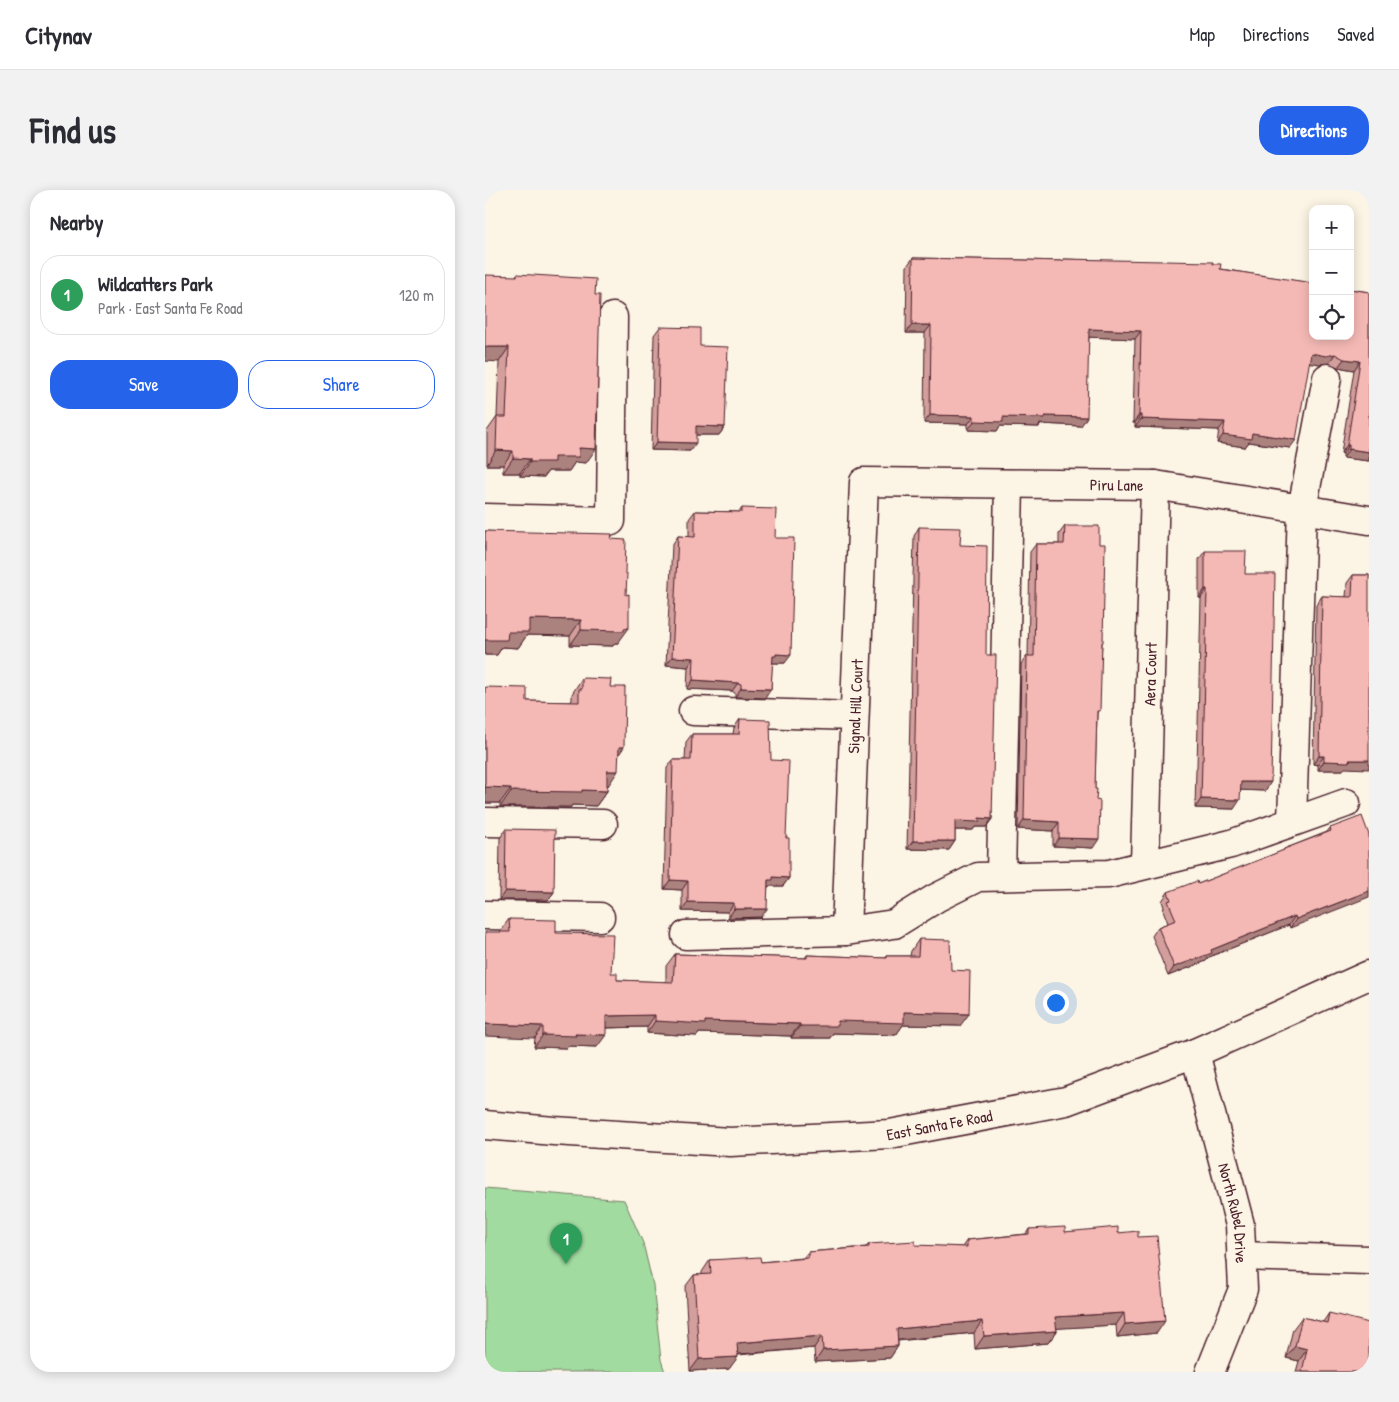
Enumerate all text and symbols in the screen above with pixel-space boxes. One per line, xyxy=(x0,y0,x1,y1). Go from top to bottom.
text: Citynav xyxy=(25,19,92,51)
text: Map xyxy=(1190,22,1215,47)
text: Directions xyxy=(1243,22,1309,47)
text: Saved xyxy=(1337,22,1374,47)
button: Directions xyxy=(1259,106,1369,155)
text: Find us xyxy=(30,107,116,154)
map controls xyxy=(1309,205,1354,340)
button: + xyxy=(1309,205,1354,250)
text: Nearby xyxy=(50,208,103,237)
button: − xyxy=(1309,250,1354,295)
text: Wildcatters Park xyxy=(98,271,213,297)
text: 1 xyxy=(64,284,70,306)
text: 120 m xyxy=(399,284,434,306)
button: locate xyxy=(1309,295,1354,340)
text: Park · East Santa Fe Road xyxy=(98,297,243,319)
button: Save xyxy=(50,360,238,409)
button: Share xyxy=(248,360,435,409)
street label: Piru Lane xyxy=(1090,473,1144,496)
street label: Aera Court xyxy=(1138,641,1162,706)
street label: Signal Hill Court xyxy=(842,658,868,754)
your location xyxy=(1043,990,1069,1016)
street label: East Santa Fe Road xyxy=(885,1104,994,1145)
street label: North Rubel Drive xyxy=(1213,1161,1253,1264)
pin: 1 xyxy=(550,1223,582,1264)

